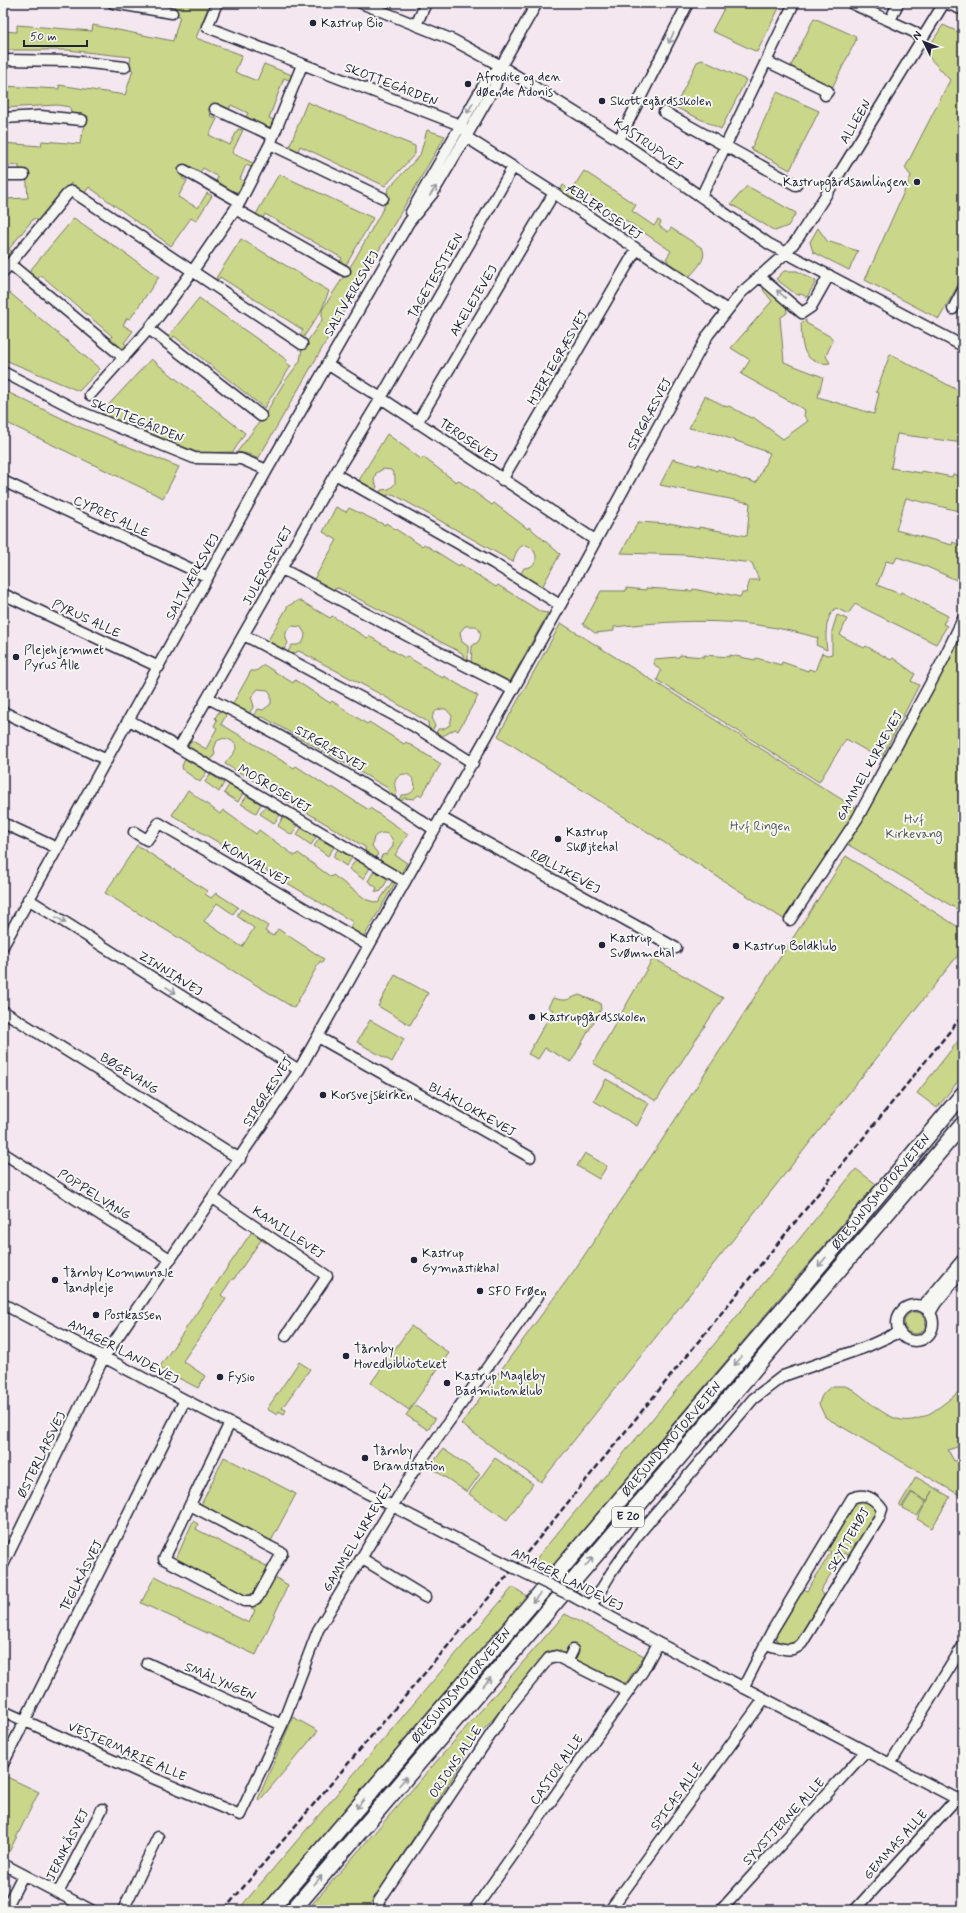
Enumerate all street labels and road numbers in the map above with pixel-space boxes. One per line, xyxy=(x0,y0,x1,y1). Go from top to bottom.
street label: SKOTTEGÅRDEN xyxy=(342,59,441,111)
street label: ALLEEN xyxy=(836,96,876,147)
street label: KASTRUPVEJ xyxy=(610,115,686,175)
street label: ÆBLEROSEVEJ xyxy=(563,180,645,244)
street label: TAGETESSTIEN xyxy=(405,230,467,322)
street label: SALTVÆRKSVEJ xyxy=(321,248,383,340)
street label: AKELEJEVEJ xyxy=(446,262,502,340)
street label: HJERTEGRÆSVEJ xyxy=(524,308,592,408)
street label: SIRGRÆSVEJ xyxy=(624,375,676,453)
street label: SKOTTEGÅRDEN xyxy=(88,394,187,448)
street label: TEROSEVEJ xyxy=(436,415,500,467)
street label: CYPRES ALLE xyxy=(70,492,152,542)
street label: JULEROSEVEJ xyxy=(239,523,297,609)
street label: SALTVÆRKSVEJ xyxy=(162,531,224,623)
street label: PYRUS ALLE xyxy=(49,596,123,642)
street label: GAMMEL KIRKEVEJ xyxy=(833,708,907,824)
street label: SIRGRÆSVEJ xyxy=(291,722,369,776)
street label: MOSROSEVEJ xyxy=(235,761,313,817)
street label: KONVALVEJ xyxy=(218,838,292,890)
street label: RØLLIKEVEJ xyxy=(527,846,603,898)
street label: ZINNIAVEJ xyxy=(135,948,205,1000)
street label: BØGEVANG xyxy=(97,1049,162,1099)
street label: SIRGRÆSVEJ xyxy=(239,1054,297,1130)
street label: BLÅKLOKKEVEJ xyxy=(425,1078,519,1141)
street label: ØRESUNDSMOTORVEJEN xyxy=(828,1130,934,1253)
street label: POPPELVANG xyxy=(54,1166,134,1224)
street label: KAMILLEVEJ xyxy=(249,1203,327,1263)
street label: AMAGER LANDEVEJ xyxy=(65,1316,181,1388)
street label: ØRESUNDSMOTORVEJEN xyxy=(618,1378,726,1500)
street label: ØSTERLARSVEJ xyxy=(14,1409,70,1501)
street label: GAMMEL KIRKEVEJ xyxy=(319,1481,397,1595)
street label: SKYTTEHØJ xyxy=(824,1504,875,1575)
road number: E 20 xyxy=(612,1507,644,1527)
street label: TEGLKÅSVEJ xyxy=(56,1537,107,1615)
street label: AMAGER LANDEVEJ xyxy=(508,1544,626,1616)
street label: ØRESUNDSMOTORVEJEN xyxy=(408,1624,515,1747)
street label: SMÅLYNGEN xyxy=(182,1658,259,1705)
street label: VESTERMARIE ALLE xyxy=(65,1718,189,1786)
street label: ORIONS ALLE xyxy=(425,1722,487,1802)
street label: CASTOR ALLE xyxy=(526,1731,588,1809)
street label: SPICAS ALLE xyxy=(647,1759,708,1834)
street label: SYVSTJERNE ALLE xyxy=(739,1775,829,1869)
street label: JERNKÅSVEJ xyxy=(42,1806,93,1884)
street label: GEMMAS ALLE xyxy=(860,1806,932,1884)

